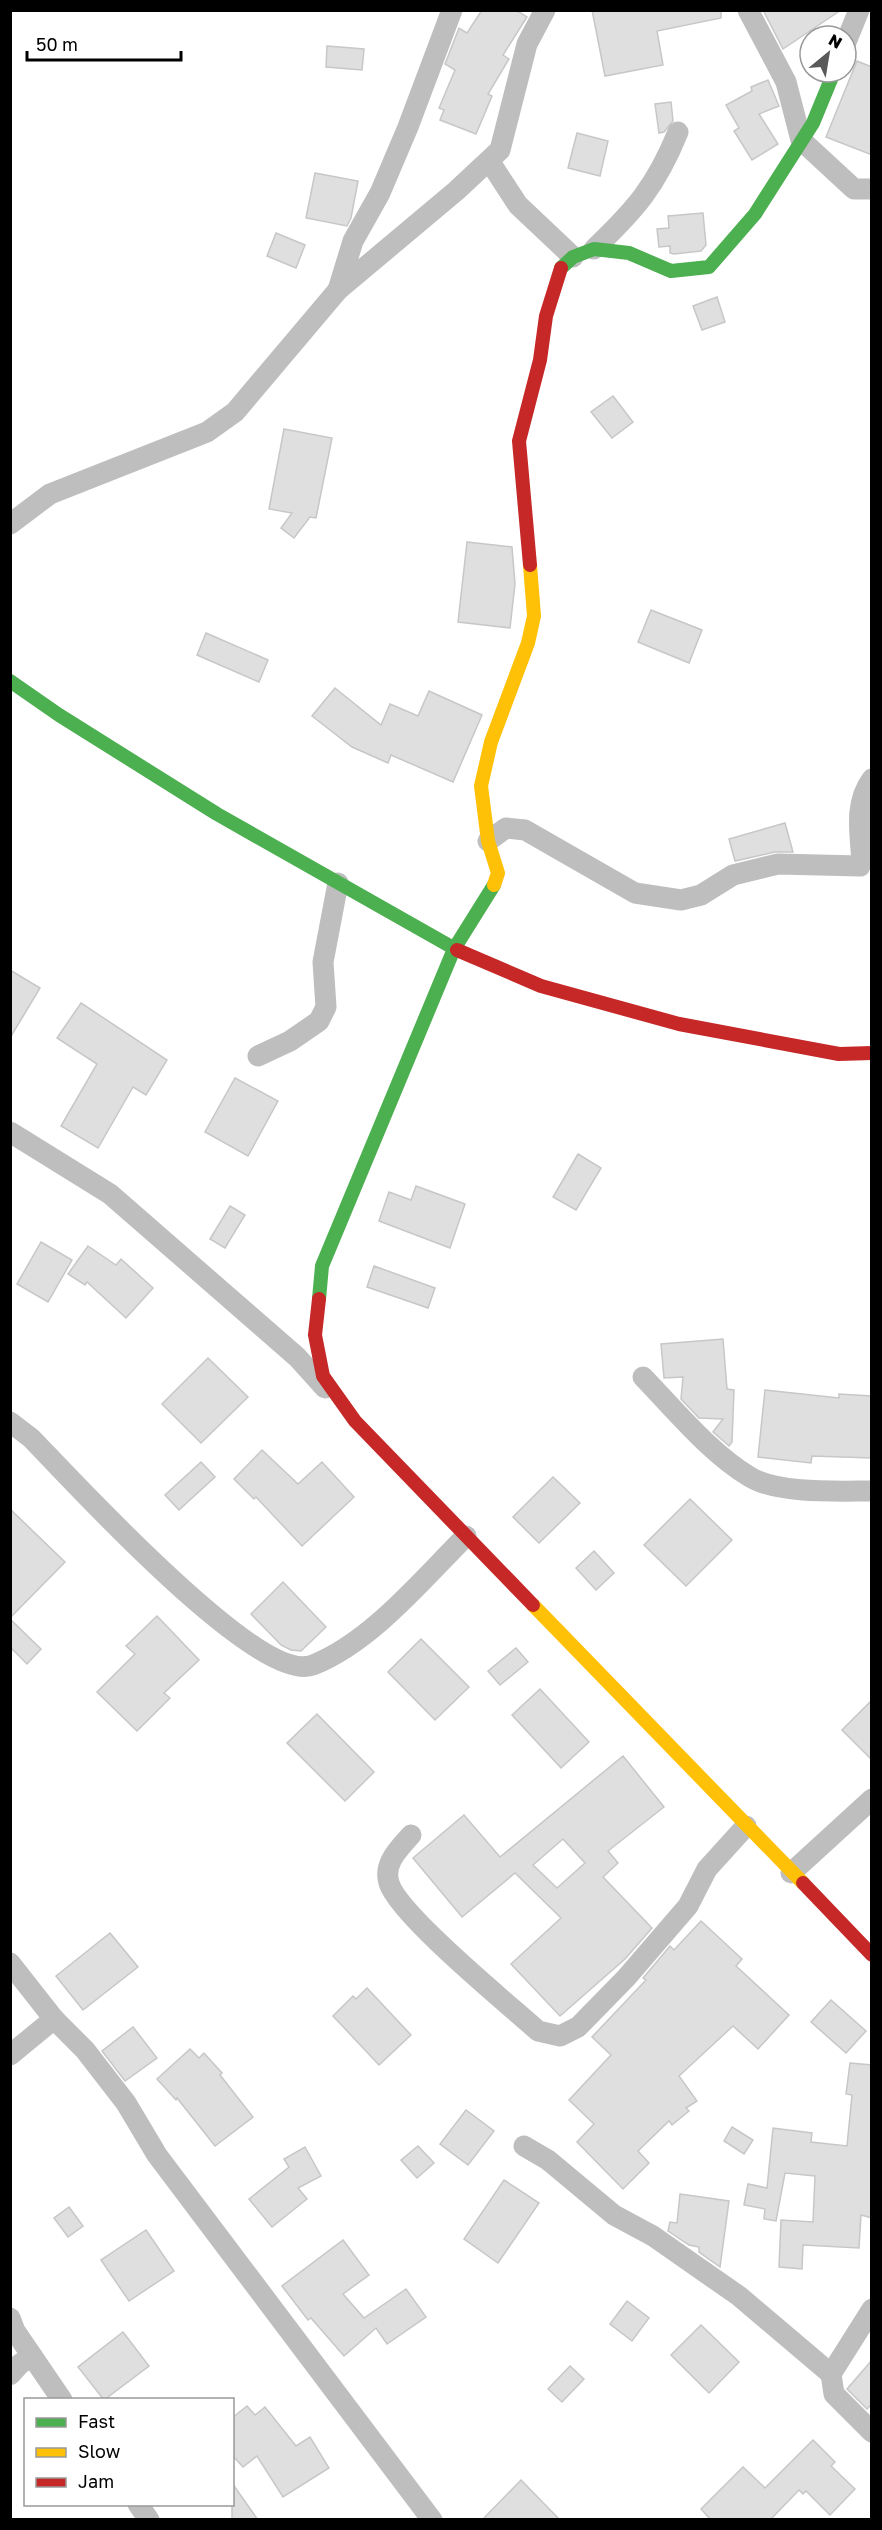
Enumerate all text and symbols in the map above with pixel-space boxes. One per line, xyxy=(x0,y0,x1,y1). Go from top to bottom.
scale bar xyxy=(27,24,182,62)
north arrow xyxy=(798,24,858,84)
text: N xyxy=(825,29,846,53)
text: 50 m xyxy=(36,33,78,55)
legend xyxy=(24,2398,234,2506)
text: Fast xyxy=(78,2410,115,2432)
text: Slow xyxy=(78,2440,121,2462)
text: Jam xyxy=(78,2470,114,2492)

